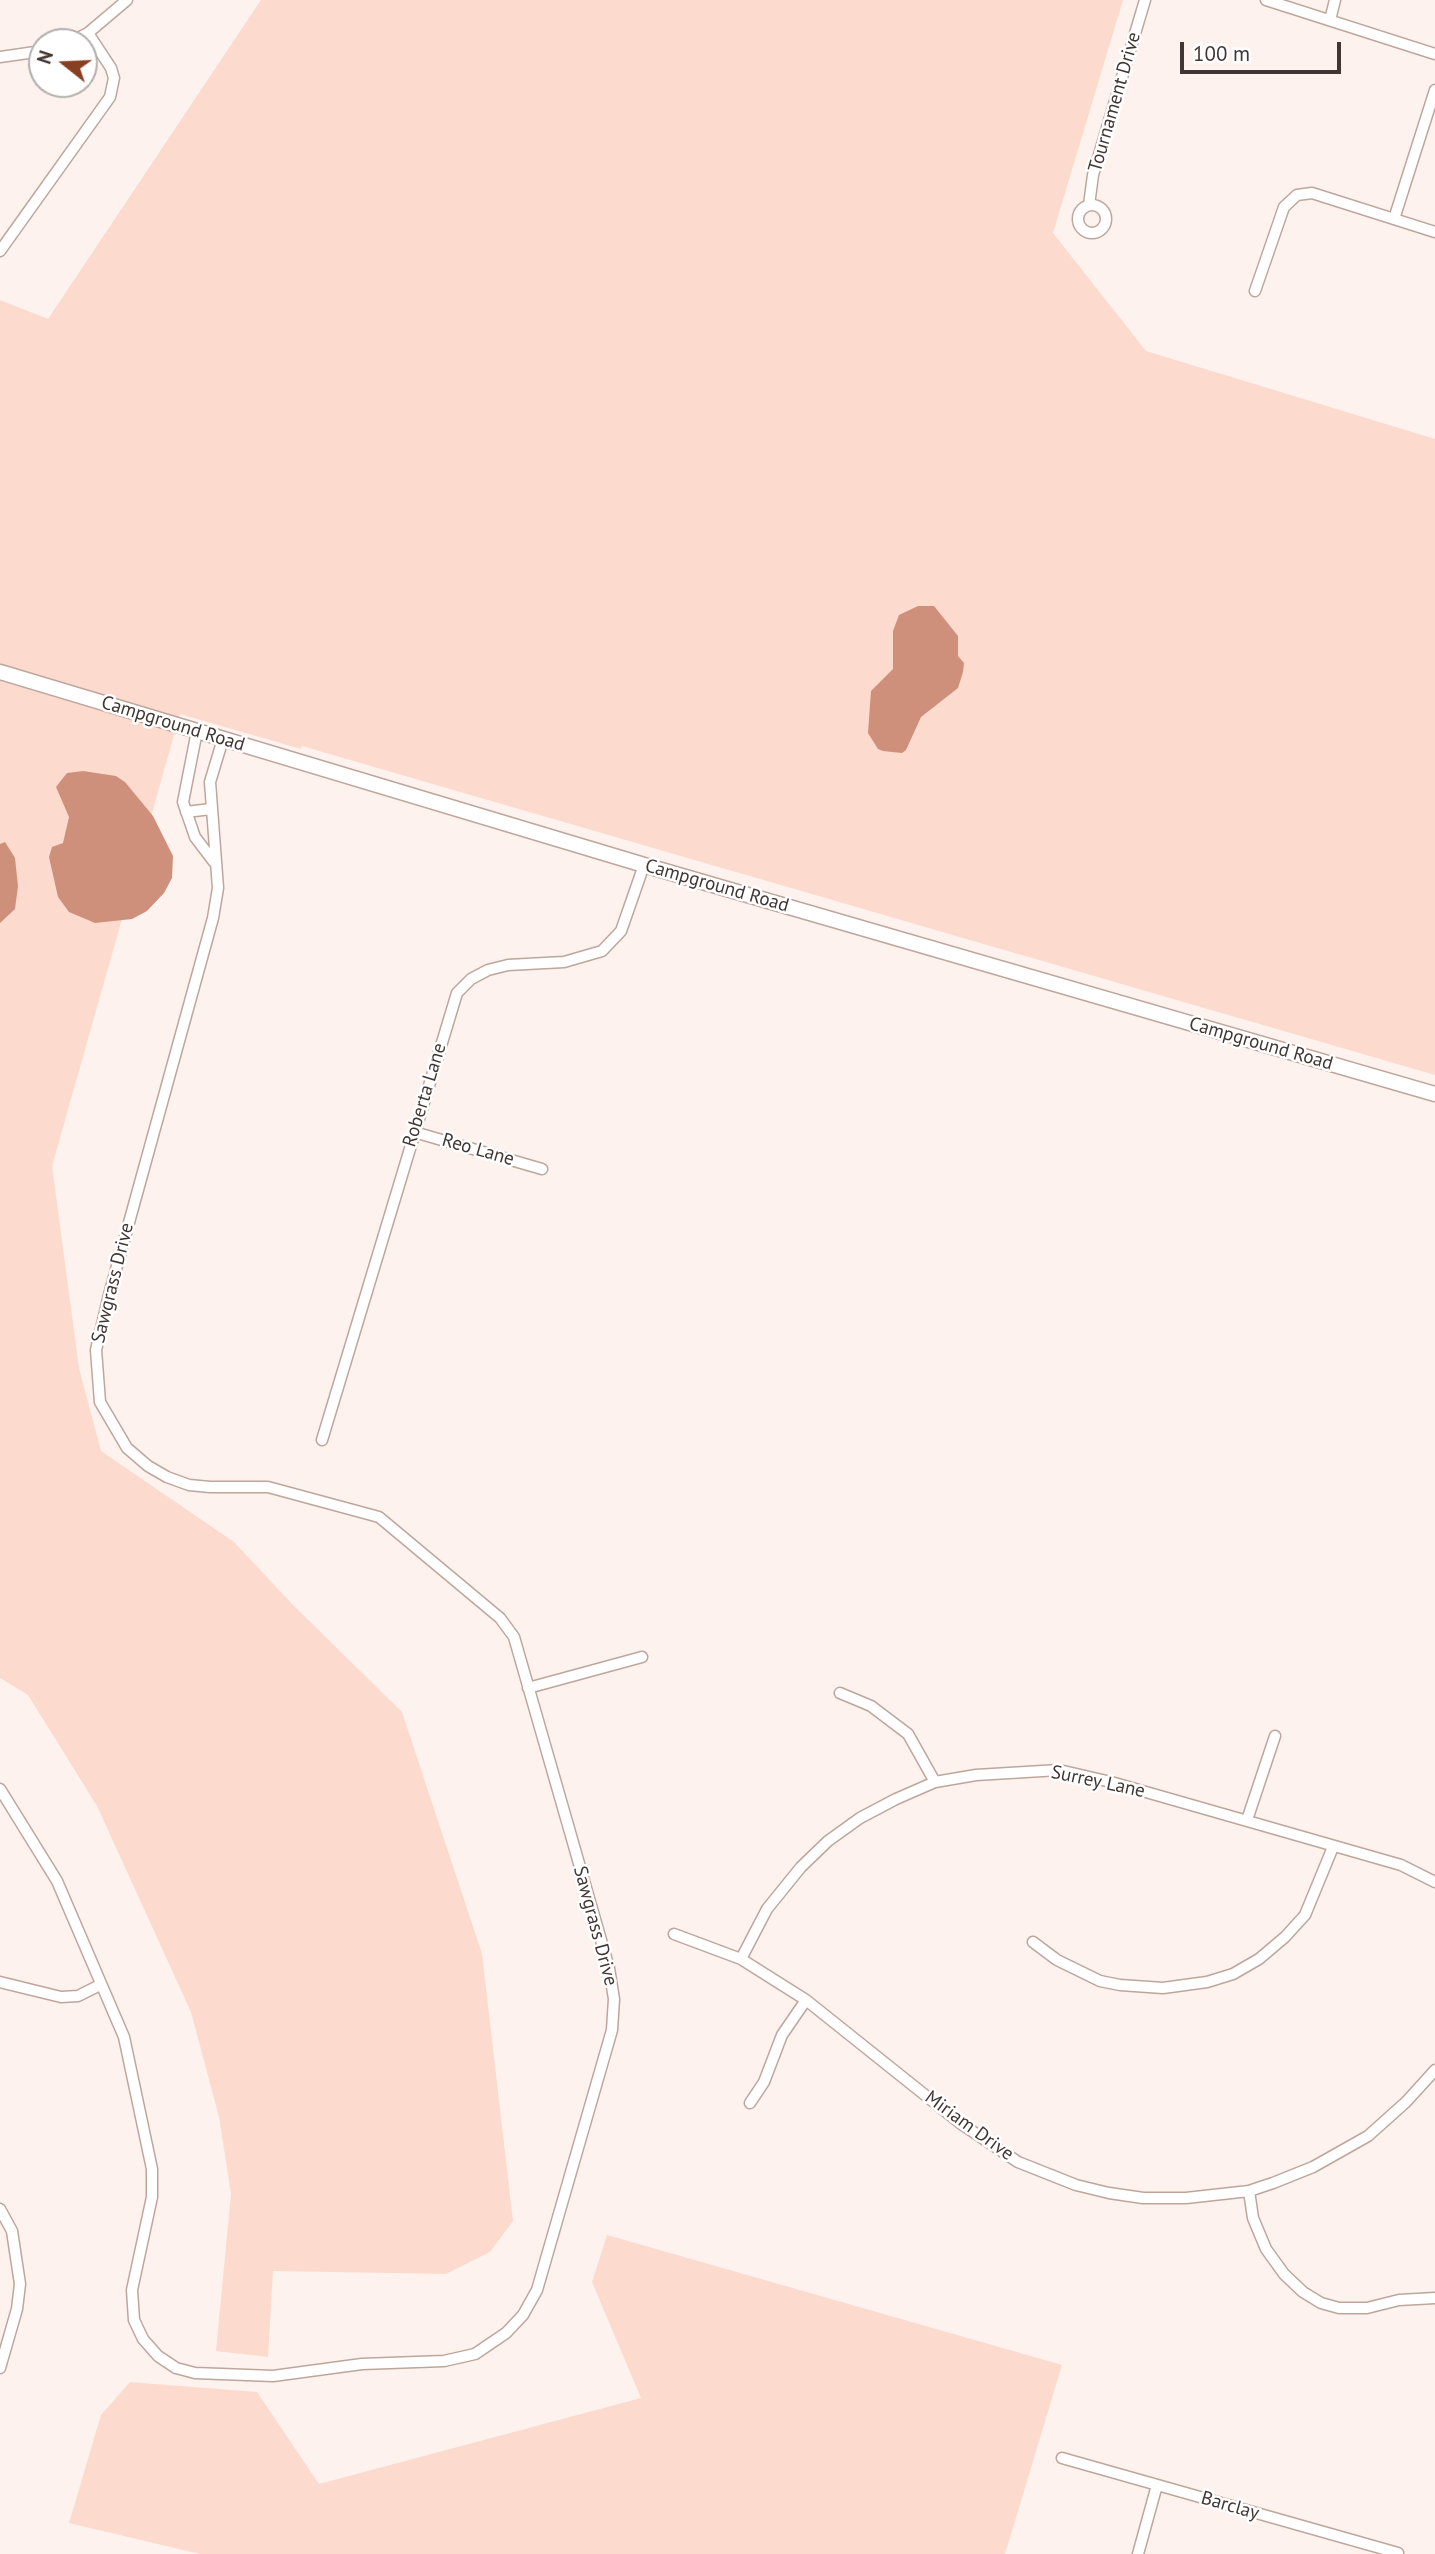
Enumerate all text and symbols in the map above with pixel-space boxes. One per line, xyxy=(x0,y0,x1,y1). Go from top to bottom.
north arrow xyxy=(28,28,98,98)
scale bar xyxy=(1183,28,1344,72)
street label: Tournament Drive xyxy=(1084,29,1146,175)
text: 100 m xyxy=(1193,40,1250,67)
text: N xyxy=(32,47,58,67)
street label: Campground Road xyxy=(99,691,247,757)
street label: Campground Road xyxy=(642,855,792,917)
street label: Campground Road xyxy=(1186,1013,1336,1075)
street label: Roberta Lane xyxy=(398,1040,452,1150)
street label: Reo Lane xyxy=(439,1129,517,1171)
street label: Sawgrass Drive xyxy=(87,1221,139,1345)
street label: Surrey Lane xyxy=(1049,1761,1147,1803)
street label: Sawgrass Drive xyxy=(568,1864,622,1988)
street label: Miriam Drive xyxy=(920,2086,1018,2166)
street label: Barclay xyxy=(1198,2487,1262,2525)

